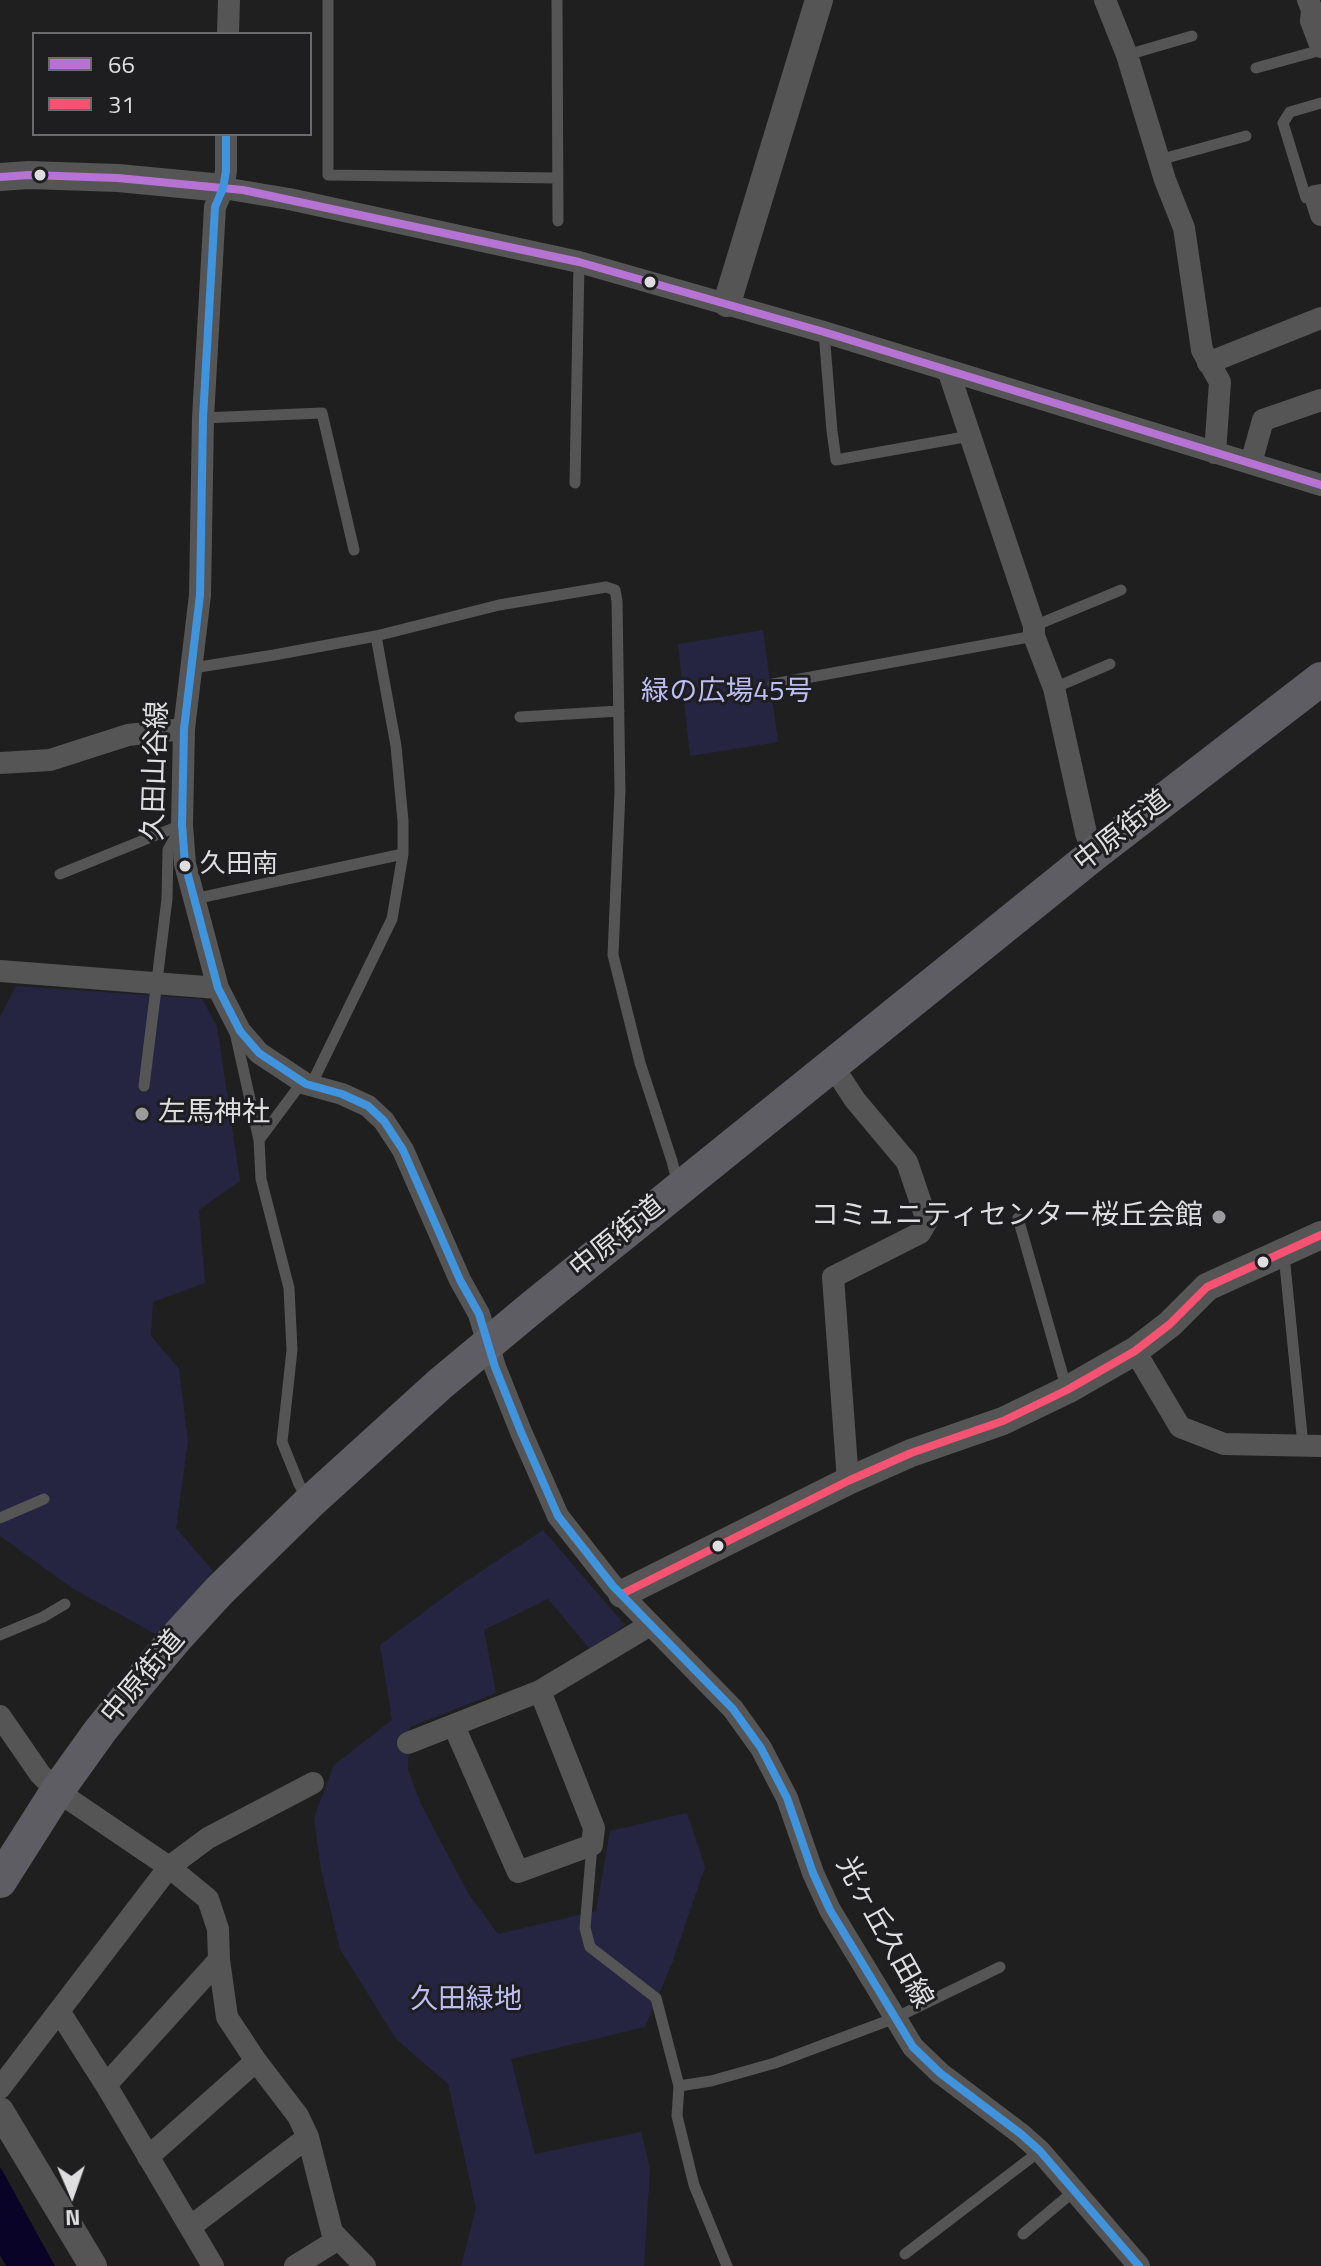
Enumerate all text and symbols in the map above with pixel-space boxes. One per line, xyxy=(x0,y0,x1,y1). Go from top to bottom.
legend xyxy=(32,32,312,136)
text: 66 xyxy=(108,46,135,82)
text: 31 xyxy=(108,86,135,122)
unlabelled marker xyxy=(32,167,48,183)
unlabelled marker xyxy=(642,274,658,290)
park label: 緑の広場45号 xyxy=(641,676,813,710)
street label: 久田山谷線 xyxy=(138,700,176,842)
street label: 中原街道 xyxy=(1069,784,1177,880)
place label: 久田南 xyxy=(200,850,278,882)
marker: 久田南 xyxy=(177,858,193,874)
place label: 左馬神社 xyxy=(158,1097,270,1131)
marker: 左馬神社 xyxy=(133,1105,151,1123)
street label: 中原街道 xyxy=(564,1190,672,1286)
place label: コミュニティセンター桜丘会館 xyxy=(811,1200,1203,1234)
marker: コミュニティセンター桜丘会館 xyxy=(1210,1208,1228,1226)
unlabelled marker xyxy=(1255,1254,1271,1270)
unlabelled marker xyxy=(710,1538,726,1554)
street label: 中原街道 xyxy=(95,1624,193,1732)
street label: 光ヶ丘久田線 xyxy=(828,1851,938,2015)
park label: 久田緑地 xyxy=(410,1984,522,2018)
north arrow xyxy=(32,2154,112,2234)
text: N xyxy=(65,2201,81,2235)

